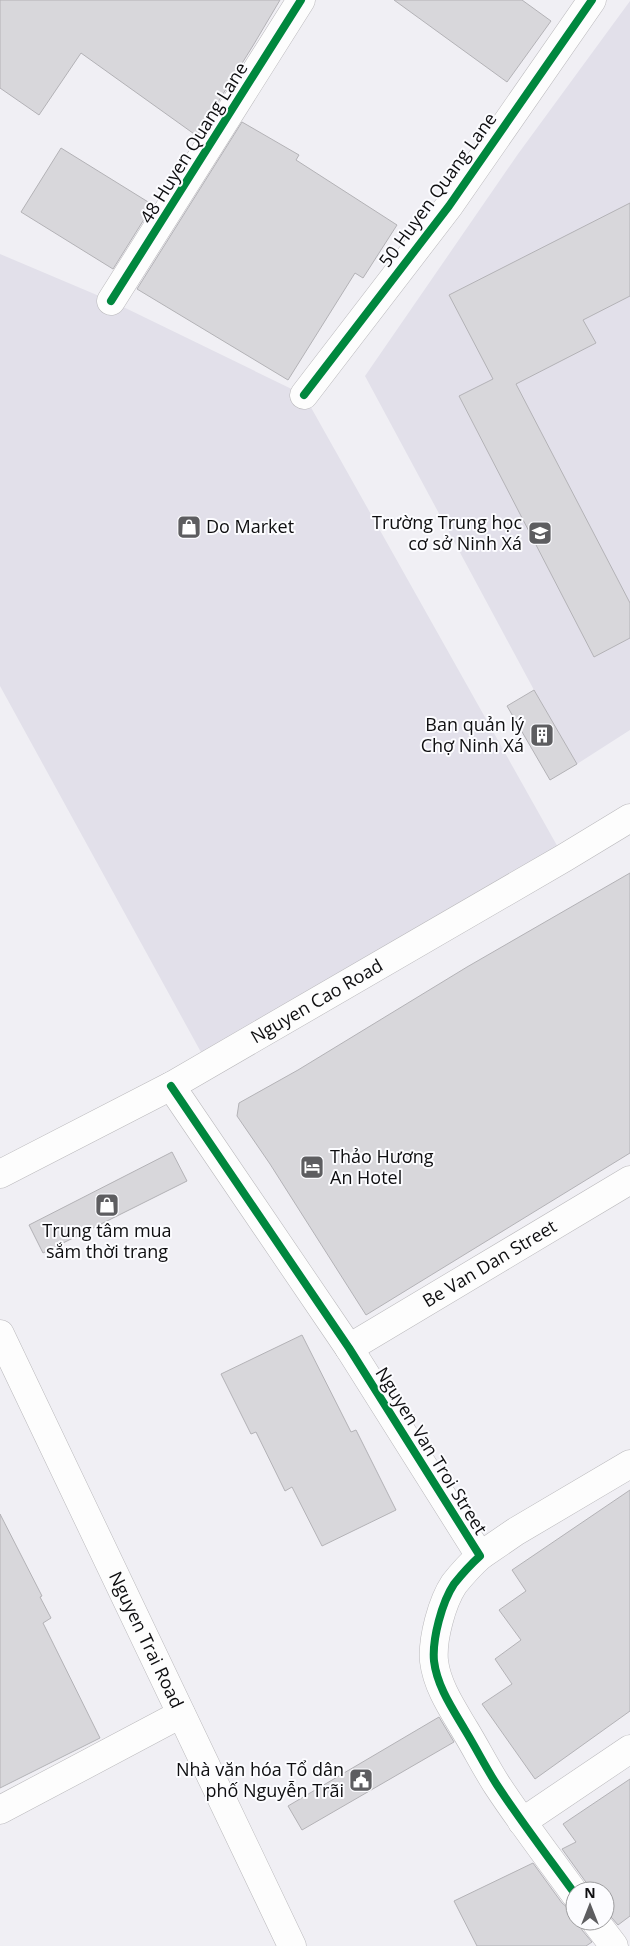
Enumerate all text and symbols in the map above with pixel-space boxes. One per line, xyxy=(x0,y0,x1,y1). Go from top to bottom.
street label: 48 Huyen Quang Lane xyxy=(134,57,252,227)
street label: 50 Huyen Quang Lane xyxy=(373,107,501,271)
place label: Trường Trung học cơ sở Ninh Xá xyxy=(372,510,522,555)
shop icon: Do Market xyxy=(176,514,202,540)
place label: Do Market xyxy=(206,514,294,538)
school or university icon: Trường Trung học cơ sở Ninh Xá xyxy=(527,520,553,546)
place label: Ban quản lý Chợ Ninh Xá xyxy=(421,712,525,757)
building icon: Ban quản lý Chợ Ninh Xá xyxy=(529,722,555,748)
street label: Nguyen Cao Road xyxy=(246,953,387,1048)
place label: Thảo Hương An Hotel xyxy=(330,1144,434,1189)
hotel icon: Thảo Hương An Hotel xyxy=(299,1154,325,1180)
shop icon: Trung tâm mua sắm thời trang xyxy=(94,1192,120,1218)
street label: Be Van Dan Street xyxy=(418,1214,561,1312)
place label: Trung tâm mua sắm thời trang xyxy=(42,1218,172,1263)
street label: Nguyen Van Troi Street xyxy=(370,1362,493,1539)
street label: Nguyen Trai Road xyxy=(104,1567,190,1712)
place label: Nhà văn hóa Tổ dân phố Nguyễn Trãi xyxy=(176,1757,344,1802)
public building icon: Nhà văn hóa Tổ dân phố Nguyễn Trãi xyxy=(348,1767,374,1793)
north arrow xyxy=(565,1881,615,1931)
text: N xyxy=(584,1883,596,1902)

